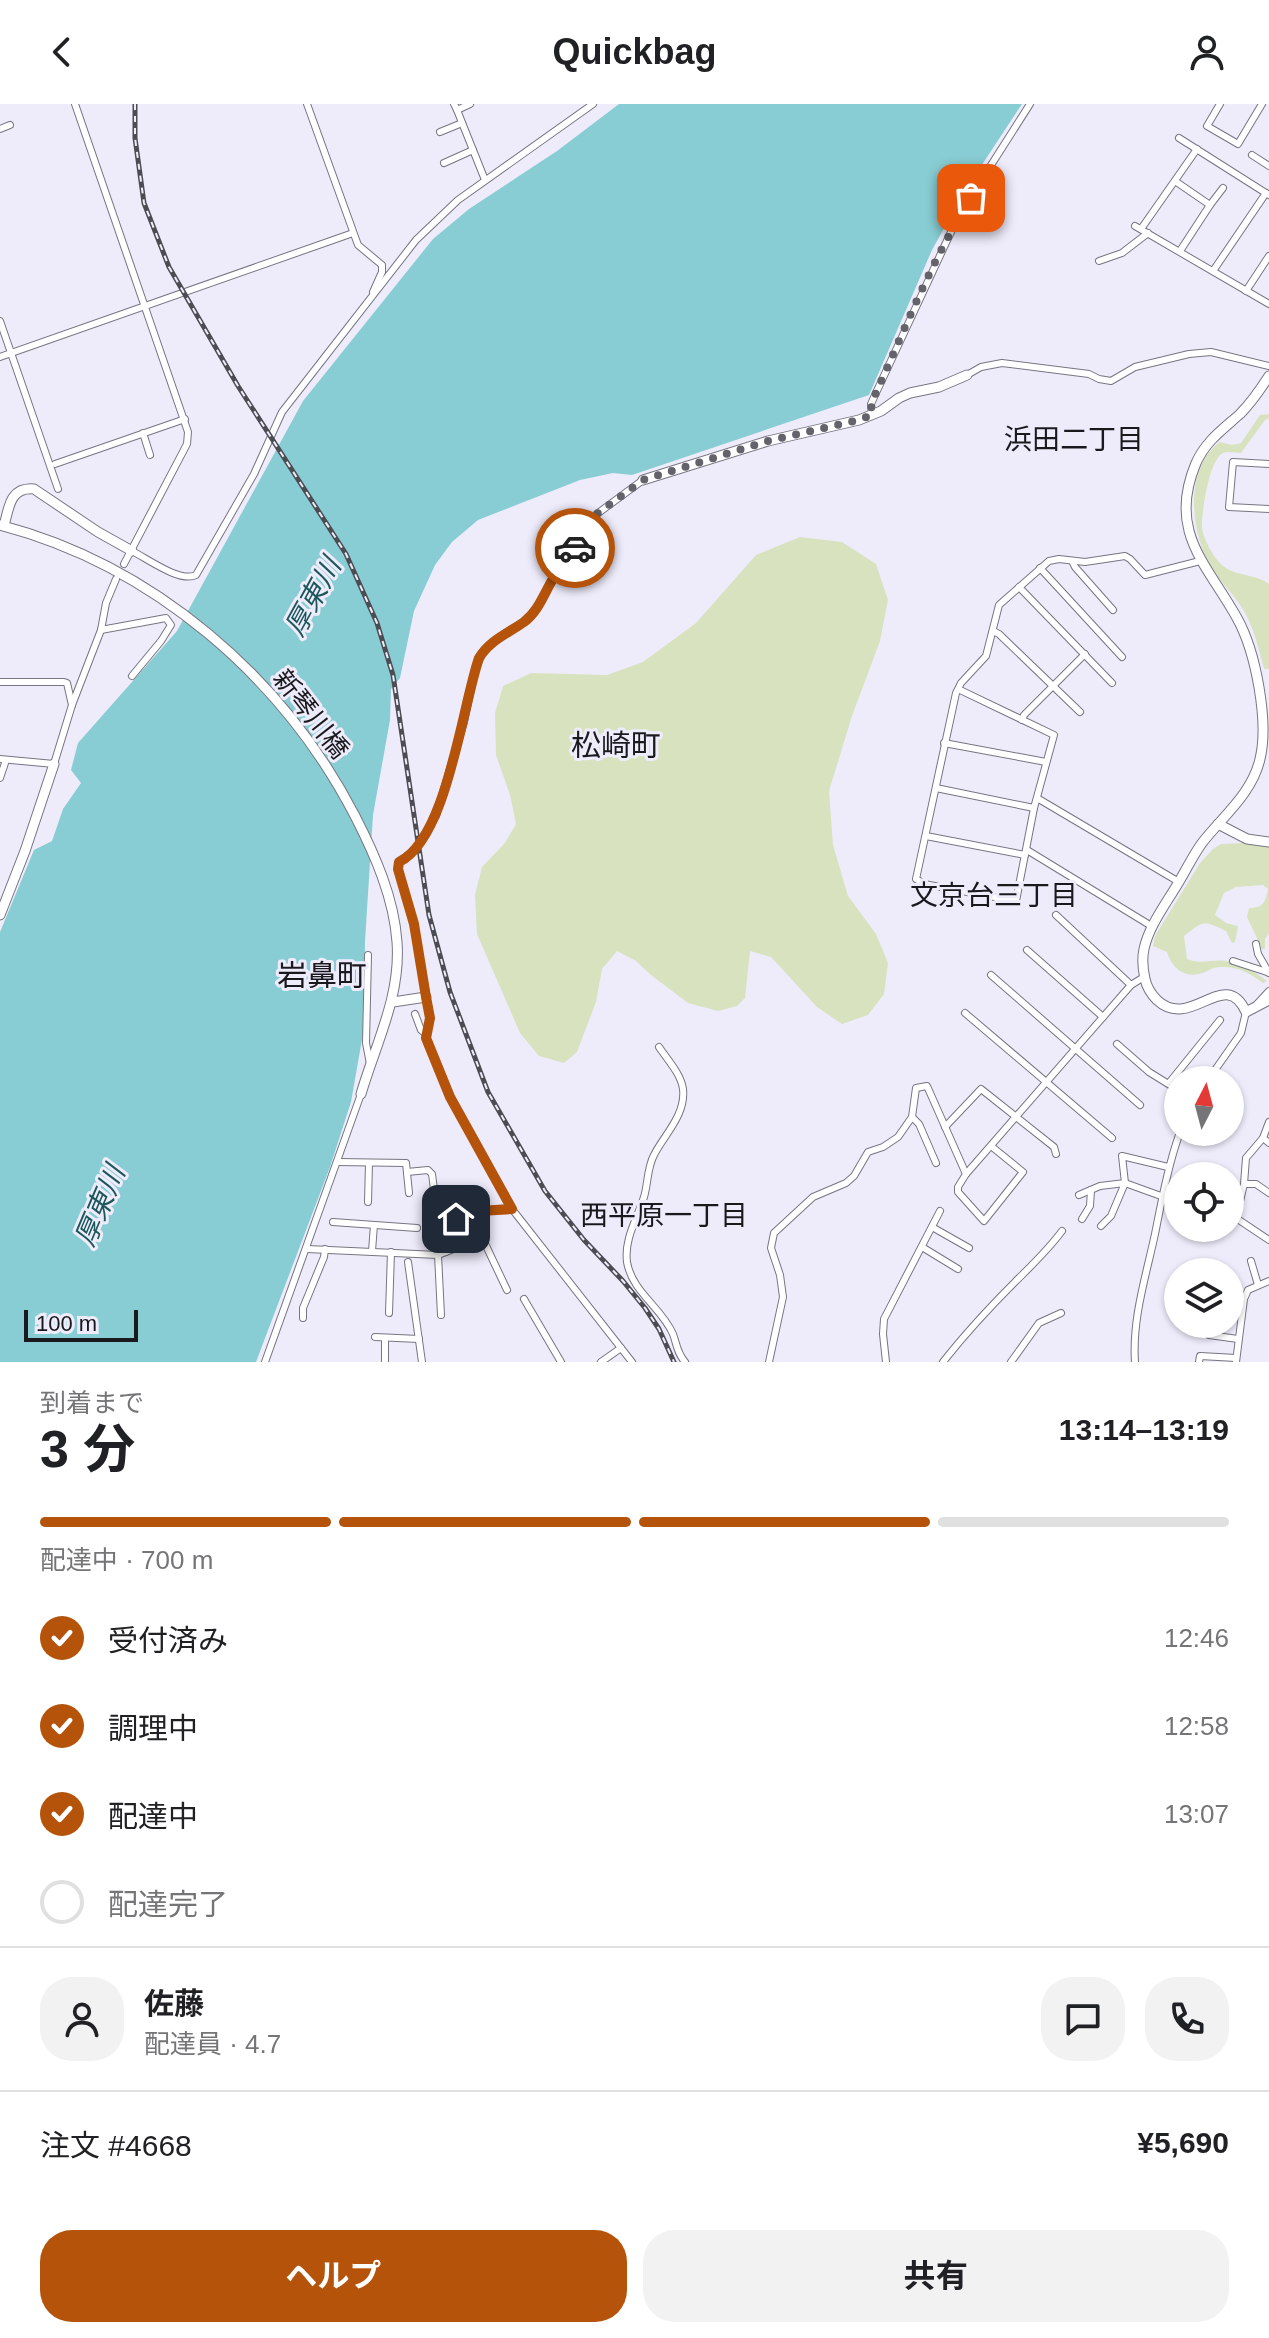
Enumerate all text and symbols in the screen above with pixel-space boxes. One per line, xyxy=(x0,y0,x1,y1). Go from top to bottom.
icon: back xyxy=(40,30,84,74)
icon: person xyxy=(1185,30,1229,74)
text: Quickbag xyxy=(552,31,717,72)
pin xyxy=(937,164,1005,232)
icon: bag xyxy=(949,176,993,220)
district label: 浜田二丁目 xyxy=(1004,424,1144,455)
courier xyxy=(535,508,615,588)
icon: car xyxy=(553,526,597,570)
water label: 厚東川 xyxy=(279,550,348,641)
street label: 新琴川橋 xyxy=(267,664,355,764)
district label: 松崎町 xyxy=(571,729,661,762)
district label: 文京台三丁目 xyxy=(910,880,1078,911)
district label: 岩鼻町 xyxy=(277,959,367,992)
north arrow xyxy=(1164,1066,1244,1146)
map controls xyxy=(1164,1066,1244,1338)
water label: 厚東川 xyxy=(69,1159,132,1251)
button: locate xyxy=(1164,1162,1244,1242)
pin xyxy=(422,1185,490,1253)
icon: home xyxy=(434,1197,478,1241)
district label: 西平原一丁目 xyxy=(580,1200,748,1231)
button: layers xyxy=(1164,1258,1244,1338)
scale bar xyxy=(24,1306,138,1342)
text: 100 m xyxy=(36,1311,97,1336)
text: 到着まで xyxy=(40,1388,144,1418)
text: 13:14–13:19 xyxy=(1059,1413,1229,1446)
text: 3 分 xyxy=(40,1420,135,1478)
text: 配達中 · 700 m xyxy=(40,1545,213,1575)
icon: check xyxy=(40,1616,84,1660)
text: 12:46 xyxy=(1164,1623,1229,1653)
text: 受付済み xyxy=(108,1624,228,1657)
icon: check xyxy=(40,1704,84,1748)
text: 12:58 xyxy=(1164,1711,1229,1741)
text: 調理中 xyxy=(108,1712,198,1745)
icon: check xyxy=(40,1792,84,1836)
text: 13:07 xyxy=(1164,1799,1229,1829)
text: 配達中 xyxy=(108,1800,198,1833)
text: 配達完了 xyxy=(108,1888,228,1921)
button: person xyxy=(40,1977,124,2061)
button: chat xyxy=(1041,1977,1125,2061)
button: phone xyxy=(1145,1977,1229,2061)
text: 佐藤 xyxy=(144,1987,204,2020)
text: 配達員 · 4.7 xyxy=(144,2029,281,2059)
text: ¥5,690 xyxy=(1137,2126,1229,2159)
text: 注文 #4668 xyxy=(40,2129,192,2162)
button: ヘルプ xyxy=(40,2230,627,2322)
button: 共有 xyxy=(643,2230,1229,2322)

